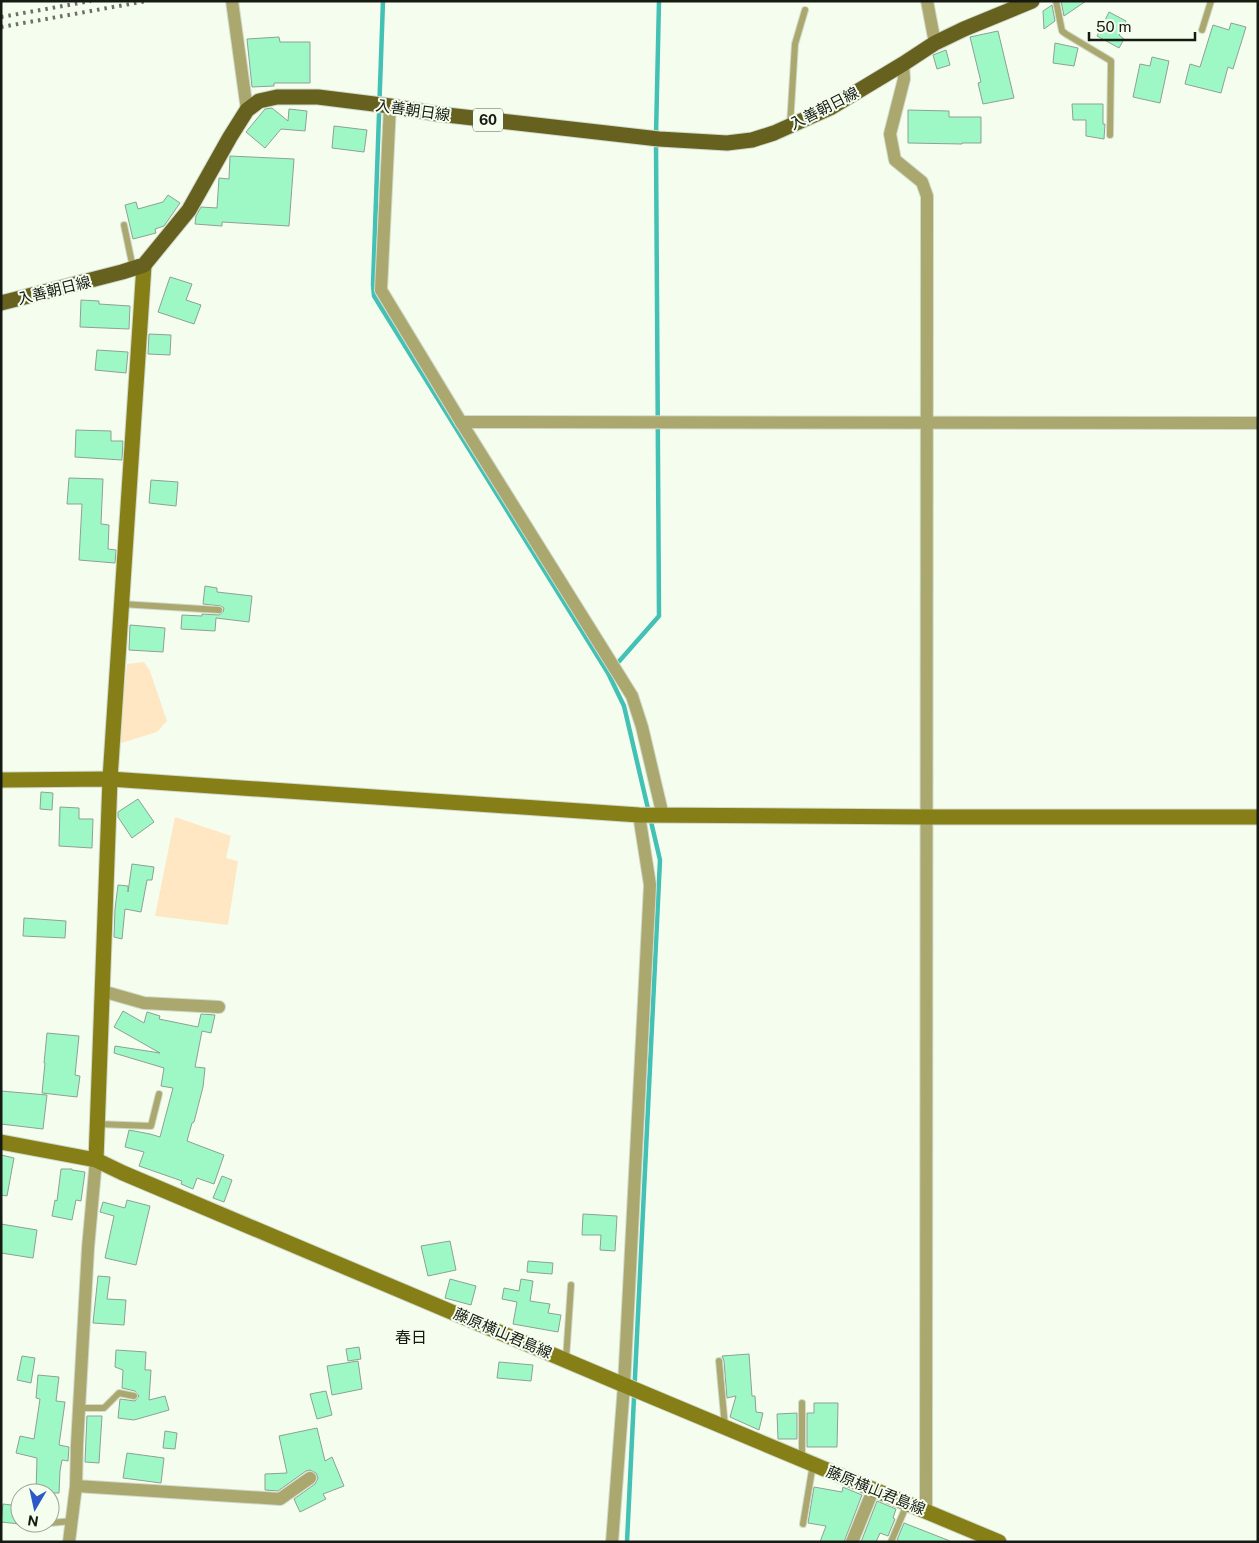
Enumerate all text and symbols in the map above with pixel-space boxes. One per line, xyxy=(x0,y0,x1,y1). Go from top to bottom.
scale bar xyxy=(1089,10,1195,42)
text: 50 m xyxy=(1096,18,1131,35)
street label: 入善朝日線 xyxy=(787,83,861,133)
street label: 入善朝日線 xyxy=(375,96,451,124)
road number: 60 xyxy=(473,108,503,132)
street label: 入善朝日線 xyxy=(16,273,92,307)
street label: 藤原横山君島線 xyxy=(451,1305,555,1361)
district label: 春日 xyxy=(395,1328,427,1347)
street label: 藤原横山君島線 xyxy=(824,1462,928,1518)
north arrow xyxy=(10,1483,60,1533)
text: N xyxy=(26,1512,40,1530)

